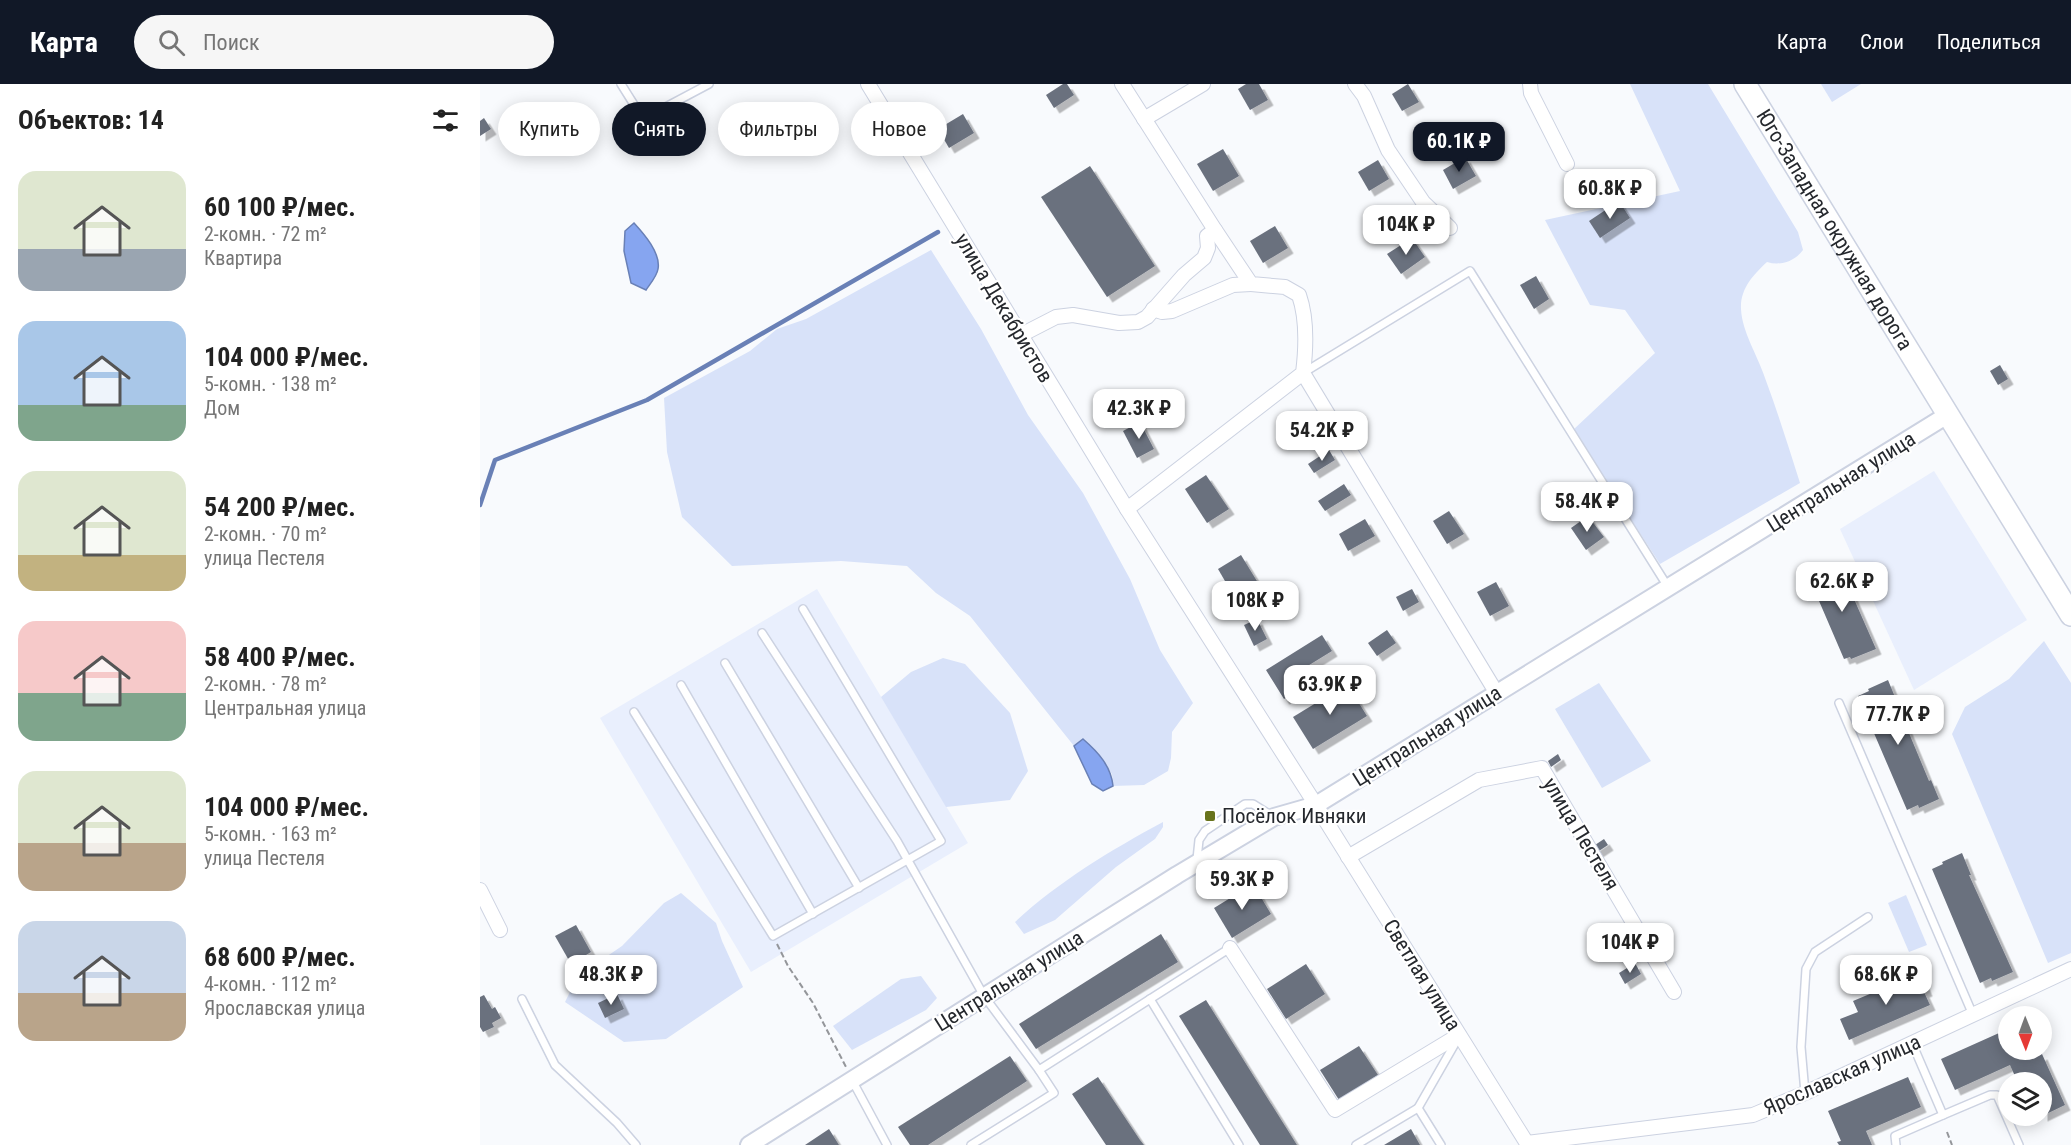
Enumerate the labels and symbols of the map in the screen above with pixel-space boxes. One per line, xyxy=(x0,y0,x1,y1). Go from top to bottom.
street label: Юго-Западная окружная дорога xyxy=(1752,105,1917,354)
pin: 60.1K ₽ xyxy=(1404,122,1514,173)
pin: 60.8K ₽ xyxy=(1555,169,1665,220)
pin: 104K ₽ xyxy=(1357,205,1455,256)
street label: улица Декабристов xyxy=(950,229,1058,387)
pin: 42.3K ₽ xyxy=(1084,389,1194,440)
pin: 54.2K ₽ xyxy=(1267,411,1377,462)
street label: Центральная улица xyxy=(1762,427,1920,537)
pin: 58.4K ₽ xyxy=(1532,482,1642,533)
pin: 62.6K ₽ xyxy=(1787,562,1897,613)
pin: 108K ₽ xyxy=(1206,581,1304,632)
pin: 63.9K ₽ xyxy=(1275,665,1385,716)
street label: Центральная улица xyxy=(1348,681,1506,791)
pin: 77.7K ₽ xyxy=(1843,695,1953,746)
street label: улица Пестеля xyxy=(1538,773,1624,895)
place label: Посёлок Ивняки xyxy=(1222,804,1366,828)
marker: Посёлок Ивняки xyxy=(1203,809,1217,823)
pin: 59.3K ₽ xyxy=(1187,860,1297,911)
street label: Светлая улица xyxy=(1378,915,1466,1035)
pin: 104K ₽ xyxy=(1581,923,1679,974)
street label: Центральная улица xyxy=(930,926,1088,1036)
pin: 48.3K ₽ xyxy=(556,955,666,1006)
pin: 68.6K ₽ xyxy=(1831,955,1941,1006)
north arrow xyxy=(1998,1006,2052,1060)
street label: Ярославская улица xyxy=(1760,1030,1924,1120)

